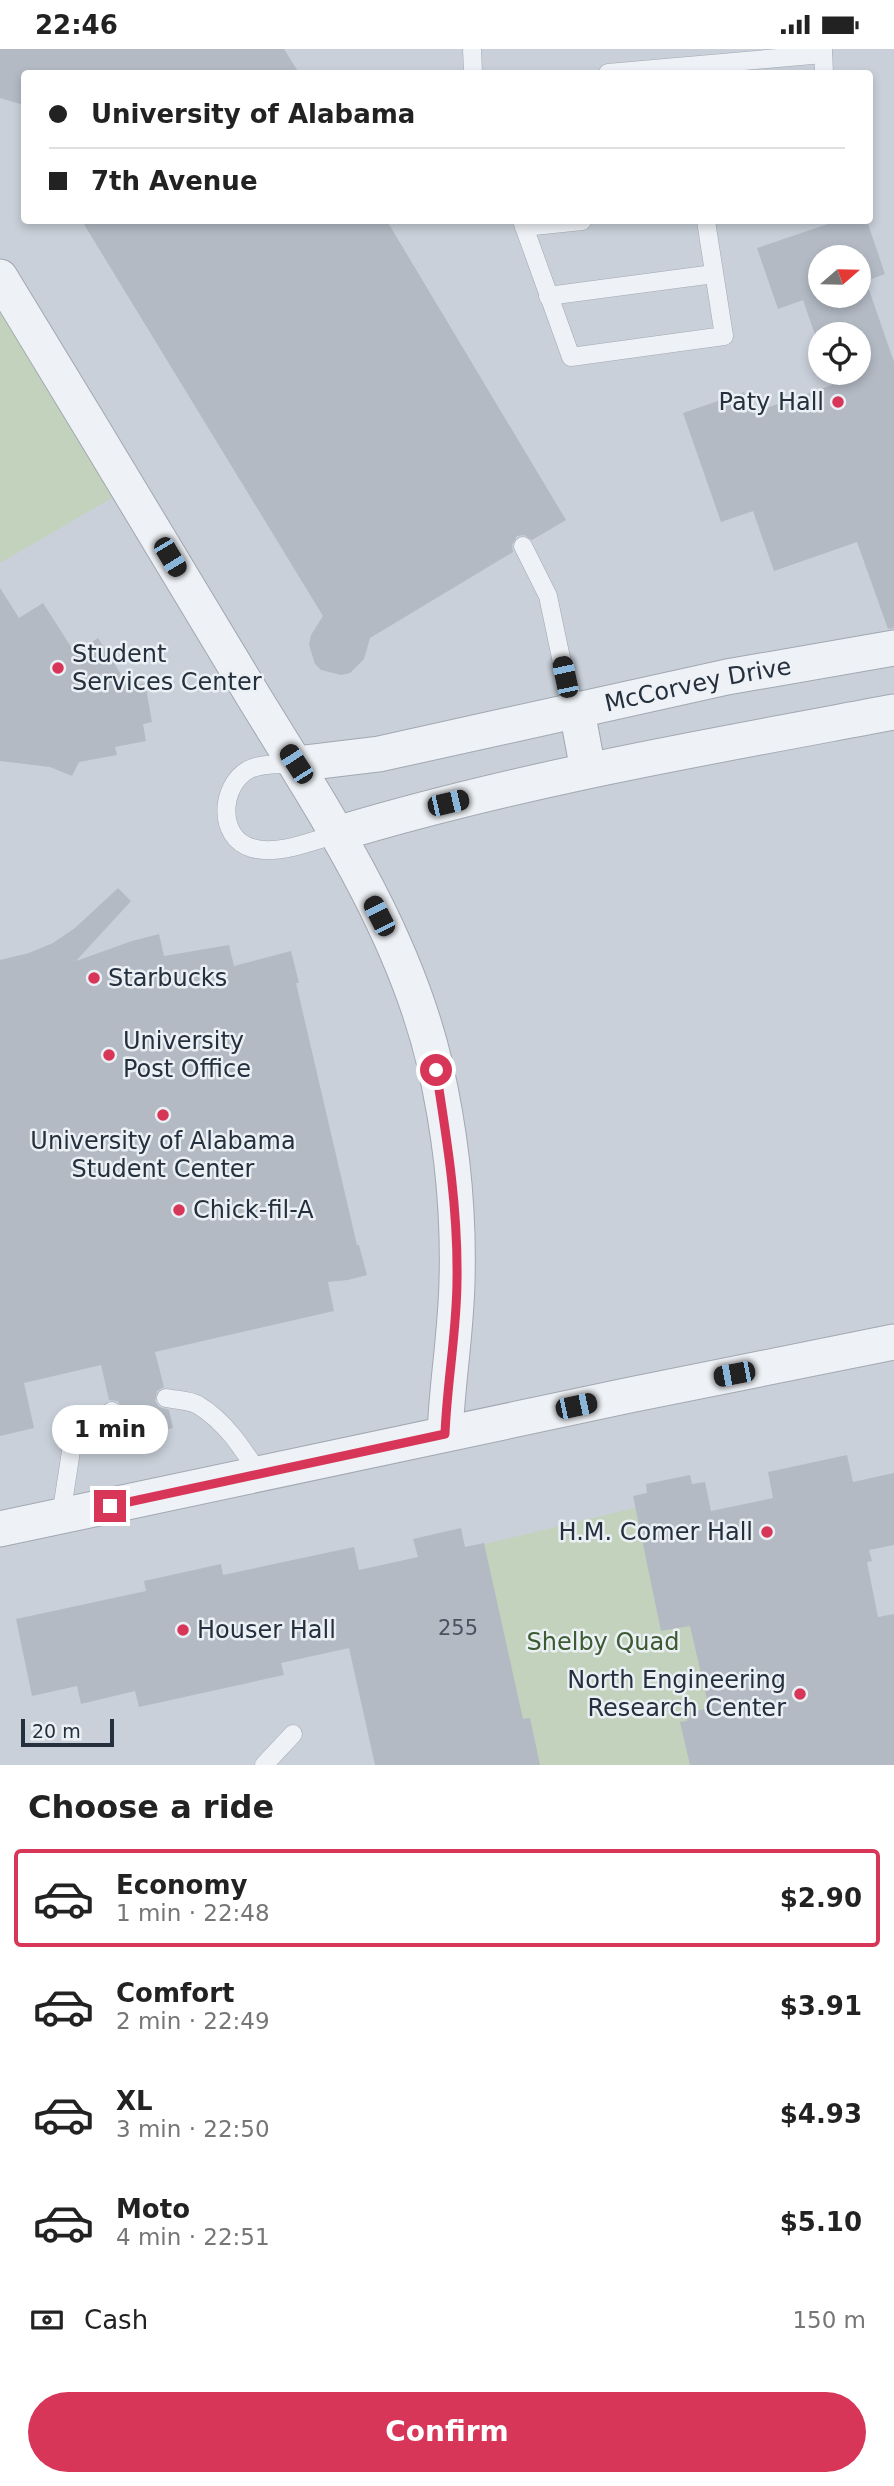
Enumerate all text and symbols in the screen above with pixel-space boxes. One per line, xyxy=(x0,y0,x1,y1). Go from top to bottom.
text: 22:46 xyxy=(35,10,118,40)
text: University of Alabama xyxy=(91,99,415,129)
text: 7th Avenue xyxy=(91,166,258,196)
north arrow xyxy=(808,245,872,308)
map controls xyxy=(808,245,871,385)
button: locate xyxy=(808,322,871,385)
place label: Paty Hall xyxy=(719,388,824,416)
marker: Paty Hall xyxy=(830,394,846,410)
car xyxy=(151,534,190,580)
place label: Student Services Center xyxy=(72,640,262,696)
street label: McCorvey Drive xyxy=(602,652,793,718)
car xyxy=(551,654,580,700)
marker: Student Services Center xyxy=(50,660,66,676)
car xyxy=(276,741,317,787)
car xyxy=(426,788,471,818)
car xyxy=(361,893,398,939)
place label: Starbucks xyxy=(108,964,227,992)
marker: Starbucks xyxy=(86,970,102,986)
place label: University Post Office xyxy=(123,1027,251,1083)
marker: University Post Office xyxy=(101,1047,117,1063)
route start xyxy=(420,1054,452,1086)
marker: University of Alabama Student Center xyxy=(155,1107,171,1123)
place label: University of Alabama Student Center xyxy=(30,1127,296,1183)
place label: Chick-fil-A xyxy=(193,1196,314,1224)
marker: Chick-fil-A xyxy=(171,1202,187,1218)
car xyxy=(712,1360,757,1388)
car xyxy=(554,1391,599,1421)
callout: 1 min xyxy=(52,1405,168,1453)
text: 1 min xyxy=(74,1416,146,1442)
route end xyxy=(94,1490,126,1522)
place label: H.M. Comer Hall xyxy=(559,1518,753,1546)
marker: H.M. Comer Hall xyxy=(759,1524,775,1540)
place label: Houser Hall xyxy=(197,1616,336,1644)
house number: 255 xyxy=(438,1616,478,1640)
marker: Houser Hall xyxy=(175,1622,191,1638)
park label: Shelby Quad xyxy=(527,1628,680,1656)
place label: North Engineering Research Center xyxy=(567,1666,786,1722)
marker: North Engineering Research Center xyxy=(792,1686,808,1702)
scale bar xyxy=(21,1716,114,1748)
text: 20 m xyxy=(32,1720,81,1742)
text: Choose a ride xyxy=(28,1788,274,1826)
icon: car xyxy=(32,1867,95,1930)
text: Economy xyxy=(116,1870,247,1900)
text: $2.90 xyxy=(780,1883,862,1913)
text: 1 min · 22:48 xyxy=(116,1900,270,1926)
icon: car xyxy=(32,1975,95,2038)
text: Comfort xyxy=(116,1978,234,2008)
text: $3.91 xyxy=(780,1991,862,2021)
text: 2 min · 22:49 xyxy=(116,2008,270,2034)
icon: car xyxy=(32,2083,95,2146)
text: XL xyxy=(116,2086,153,2116)
text: $4.93 xyxy=(780,2099,862,2129)
text: 3 min · 22:50 xyxy=(116,2116,270,2142)
icon: car xyxy=(32,2191,95,2254)
text: Moto xyxy=(116,2194,190,2224)
text: $5.10 xyxy=(780,2207,862,2237)
text: 4 min · 22:51 xyxy=(116,2224,270,2250)
icon: cash xyxy=(28,2301,66,2339)
text: Cash xyxy=(84,2305,148,2335)
text: 150 m xyxy=(792,2307,866,2333)
button: Confirm xyxy=(28,2392,866,2472)

